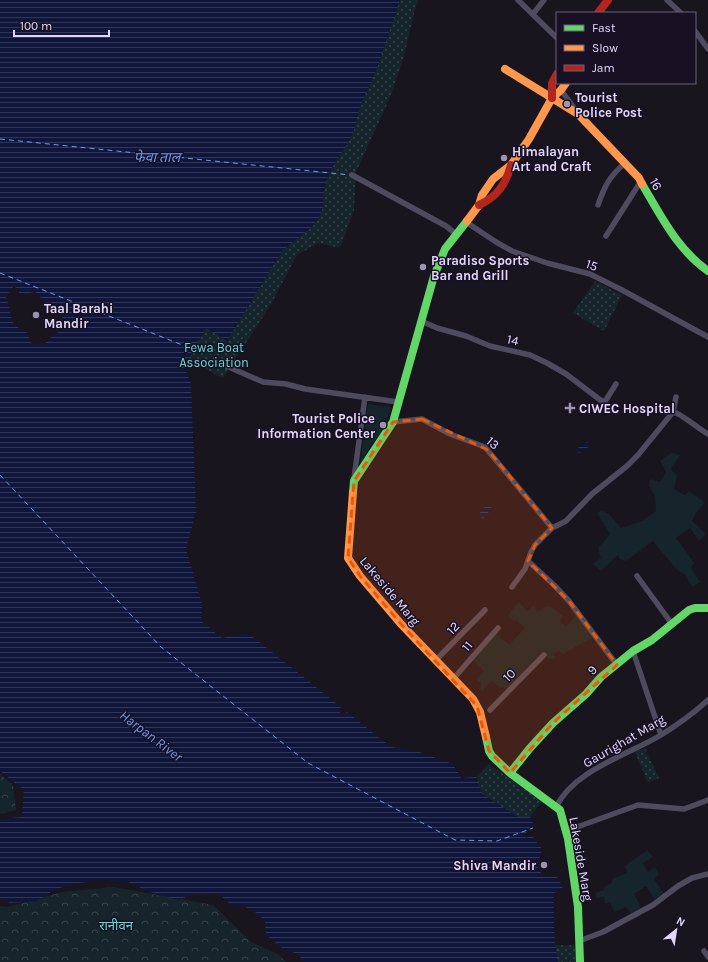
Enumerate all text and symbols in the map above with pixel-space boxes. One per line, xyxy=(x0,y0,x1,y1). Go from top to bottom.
scale bar xyxy=(14,12,109,38)
legend xyxy=(556,12,696,84)
text: 100 m xyxy=(20,19,52,33)
text: Fast xyxy=(592,21,616,35)
text: Slow xyxy=(592,41,618,55)
text: Jam xyxy=(592,61,615,75)
place label: Tourist Police Post xyxy=(575,90,642,120)
marker: Tourist Police Post xyxy=(562,99,572,109)
place label: Himalayan Art and Craft xyxy=(512,144,591,174)
water label: फेवा ताल xyxy=(134,149,183,166)
marker: Himalayan Art and Craft xyxy=(499,153,509,163)
street label: 16 xyxy=(647,175,665,193)
place label: Paradiso Sports Bar and Grill xyxy=(431,253,529,283)
street label: 15 xyxy=(584,256,600,274)
marker: Paradiso Sports Bar and Grill xyxy=(418,262,428,272)
place label: Taal Barahi Mandir xyxy=(44,301,113,331)
marker: Taal Barahi Mandir xyxy=(31,310,41,320)
street label: 14 xyxy=(506,331,520,349)
park label: Fewa Boat Association xyxy=(179,340,249,370)
place label: CIWEC Hospital xyxy=(579,401,675,416)
marker: CIWEC Hospital xyxy=(564,402,576,414)
place label: Tourist Police Information Center xyxy=(257,411,376,441)
marker: Tourist Police Information Center xyxy=(378,420,388,430)
street label: 13 xyxy=(484,433,502,453)
street label: Lakeside Marg xyxy=(357,553,424,629)
street label: 12 xyxy=(443,619,463,637)
street label: 11 xyxy=(459,638,475,654)
street label: 9 xyxy=(584,662,600,678)
street label: 10 xyxy=(499,665,519,685)
water label: Harpan River xyxy=(116,707,187,766)
street label: Gaurighat Marg xyxy=(580,711,668,771)
street label: Lakeside Marg xyxy=(566,816,596,903)
place label: Shiva Mandir xyxy=(453,858,537,873)
marker: Shiva Mandir xyxy=(539,860,549,870)
north arrow xyxy=(656,910,696,950)
text: N xyxy=(674,914,687,929)
park label: रानीवन xyxy=(99,918,134,933)

